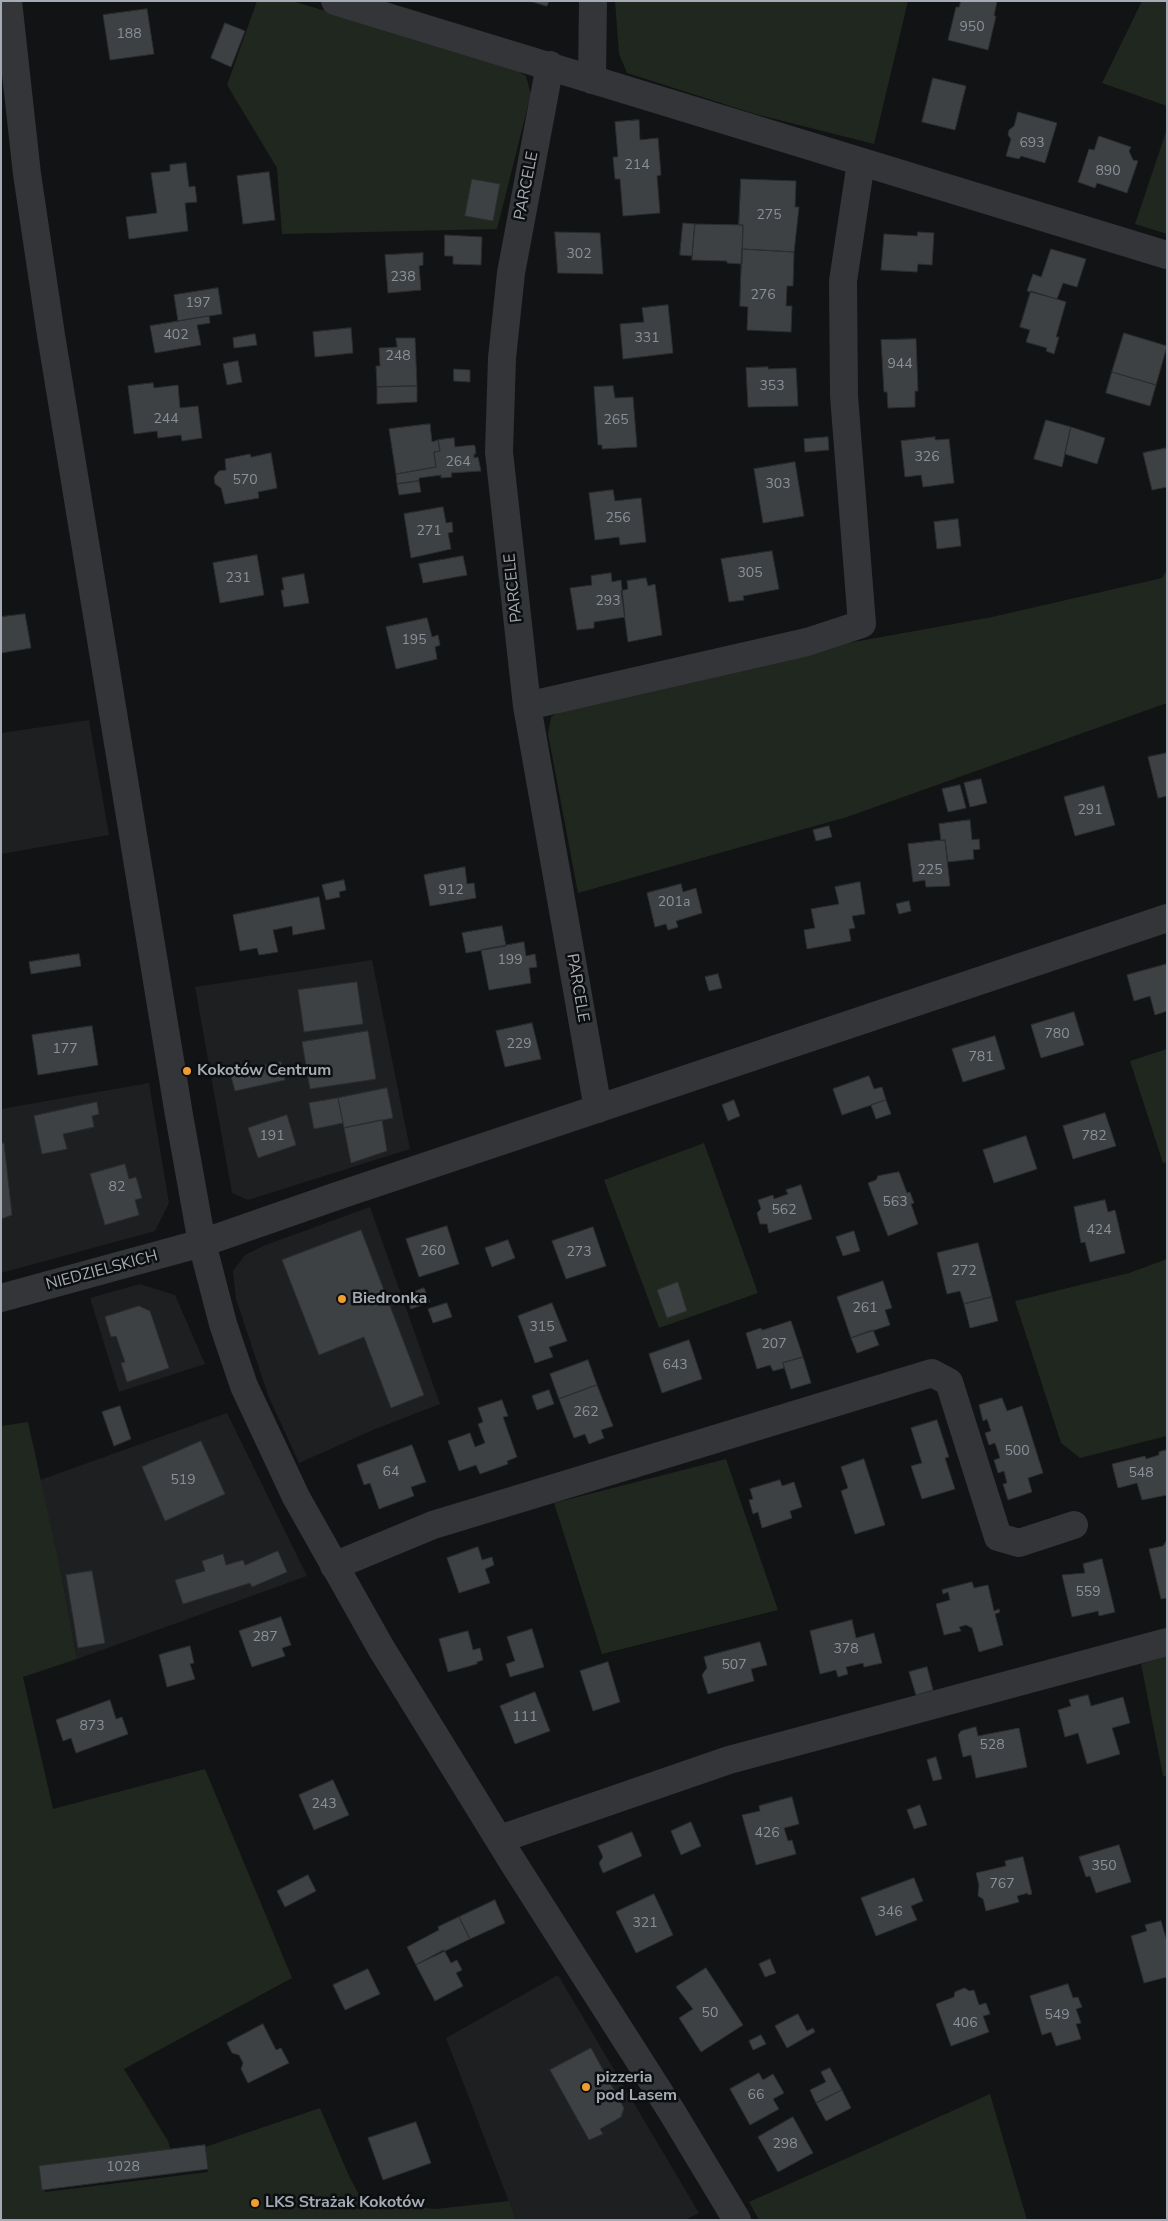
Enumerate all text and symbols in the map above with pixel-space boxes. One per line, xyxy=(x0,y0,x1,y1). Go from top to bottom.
house number: 950 xyxy=(959,20,985,36)
house number: 188 xyxy=(116,27,142,43)
house number: 693 xyxy=(1019,136,1045,152)
street label: PARCELE xyxy=(511,150,543,222)
house number: 214 xyxy=(624,158,650,174)
house number: 890 xyxy=(1095,164,1121,180)
house number: 275 xyxy=(756,208,782,224)
house number: 302 xyxy=(566,247,592,263)
house number: 238 xyxy=(390,270,416,286)
house number: 276 xyxy=(750,288,776,304)
house number: 197 xyxy=(185,296,211,312)
house number: 402 xyxy=(163,328,189,344)
house number: 331 xyxy=(634,331,660,347)
house number: 248 xyxy=(385,349,411,365)
house number: 944 xyxy=(887,357,913,373)
house number: 353 xyxy=(759,379,785,395)
house number: 244 xyxy=(153,412,179,428)
house number: 265 xyxy=(603,413,629,429)
house number: 326 xyxy=(914,450,940,466)
house number: 264 xyxy=(445,455,471,471)
house number: 570 xyxy=(232,473,258,489)
house number: 303 xyxy=(765,477,791,493)
house number: 256 xyxy=(605,511,631,527)
house number: 271 xyxy=(416,524,442,540)
street label: PARCELE xyxy=(501,552,527,624)
house number: 305 xyxy=(737,566,763,582)
house number: 231 xyxy=(225,571,251,587)
house number: 293 xyxy=(595,594,621,610)
house number: 195 xyxy=(401,633,427,649)
house number: 291 xyxy=(1077,803,1103,819)
house number: 225 xyxy=(917,863,943,879)
house number: 912 xyxy=(438,883,464,899)
house number: 201a xyxy=(658,895,690,911)
street label: PARCELE xyxy=(562,952,592,1024)
house number: 199 xyxy=(497,953,523,969)
house number: 780 xyxy=(1044,1027,1070,1043)
house number: 229 xyxy=(506,1037,532,1053)
house number: 177 xyxy=(52,1042,78,1058)
house number: 781 xyxy=(968,1050,994,1066)
place label: Kokotów Centrum xyxy=(197,1061,331,1081)
marker: Kokotów Centrum xyxy=(181,1065,193,1077)
house number: 191 xyxy=(259,1129,285,1145)
house number: 782 xyxy=(1081,1129,1107,1145)
house number: 82 xyxy=(109,1180,125,1196)
house number: 563 xyxy=(882,1195,908,1211)
house number: 562 xyxy=(771,1203,797,1219)
house number: 424 xyxy=(1086,1223,1112,1239)
house number: 260 xyxy=(420,1244,446,1260)
house number: 273 xyxy=(566,1245,592,1261)
street label: NIEDZIELSKICH xyxy=(44,1247,160,1295)
house number: 272 xyxy=(951,1264,977,1280)
place label: Biedronka xyxy=(352,1289,427,1309)
marker: Biedronka xyxy=(336,1293,348,1305)
house number: 261 xyxy=(852,1301,878,1317)
house number: 315 xyxy=(529,1320,555,1336)
house number: 207 xyxy=(761,1337,787,1353)
house number: 643 xyxy=(662,1358,688,1374)
house number: 262 xyxy=(573,1405,599,1421)
house number: 500 xyxy=(1004,1444,1030,1460)
house number: 64 xyxy=(383,1465,399,1481)
house number: 548 xyxy=(1128,1466,1154,1482)
house number: 519 xyxy=(170,1473,196,1489)
house number: 559 xyxy=(1075,1585,1101,1601)
house number: 287 xyxy=(252,1630,278,1646)
house number: 378 xyxy=(833,1642,859,1658)
house number: 507 xyxy=(721,1658,747,1674)
house number: 111 xyxy=(512,1710,538,1726)
house number: 873 xyxy=(79,1719,105,1735)
house number: 528 xyxy=(979,1738,1005,1754)
house number: 243 xyxy=(311,1797,337,1813)
house number: 426 xyxy=(754,1826,780,1842)
house number: 350 xyxy=(1091,1859,1117,1875)
house number: 767 xyxy=(989,1877,1015,1893)
house number: 346 xyxy=(877,1905,903,1921)
house number: 321 xyxy=(632,1916,658,1932)
house number: 50 xyxy=(702,2006,718,2022)
house number: 549 xyxy=(1044,2008,1070,2024)
house number: 406 xyxy=(952,2016,978,2032)
place label: pizzeria pod Lasem xyxy=(596,2068,677,2106)
marker: pizzeria pod Lasem xyxy=(580,2081,592,2093)
house number: 66 xyxy=(748,2088,764,2104)
house number: 298 xyxy=(772,2137,798,2153)
house number: 1028 xyxy=(106,2160,140,2176)
place label: LKS Strażak Kokotów xyxy=(265,2193,425,2213)
marker: LKS Strażak Kokotów xyxy=(249,2197,261,2209)

